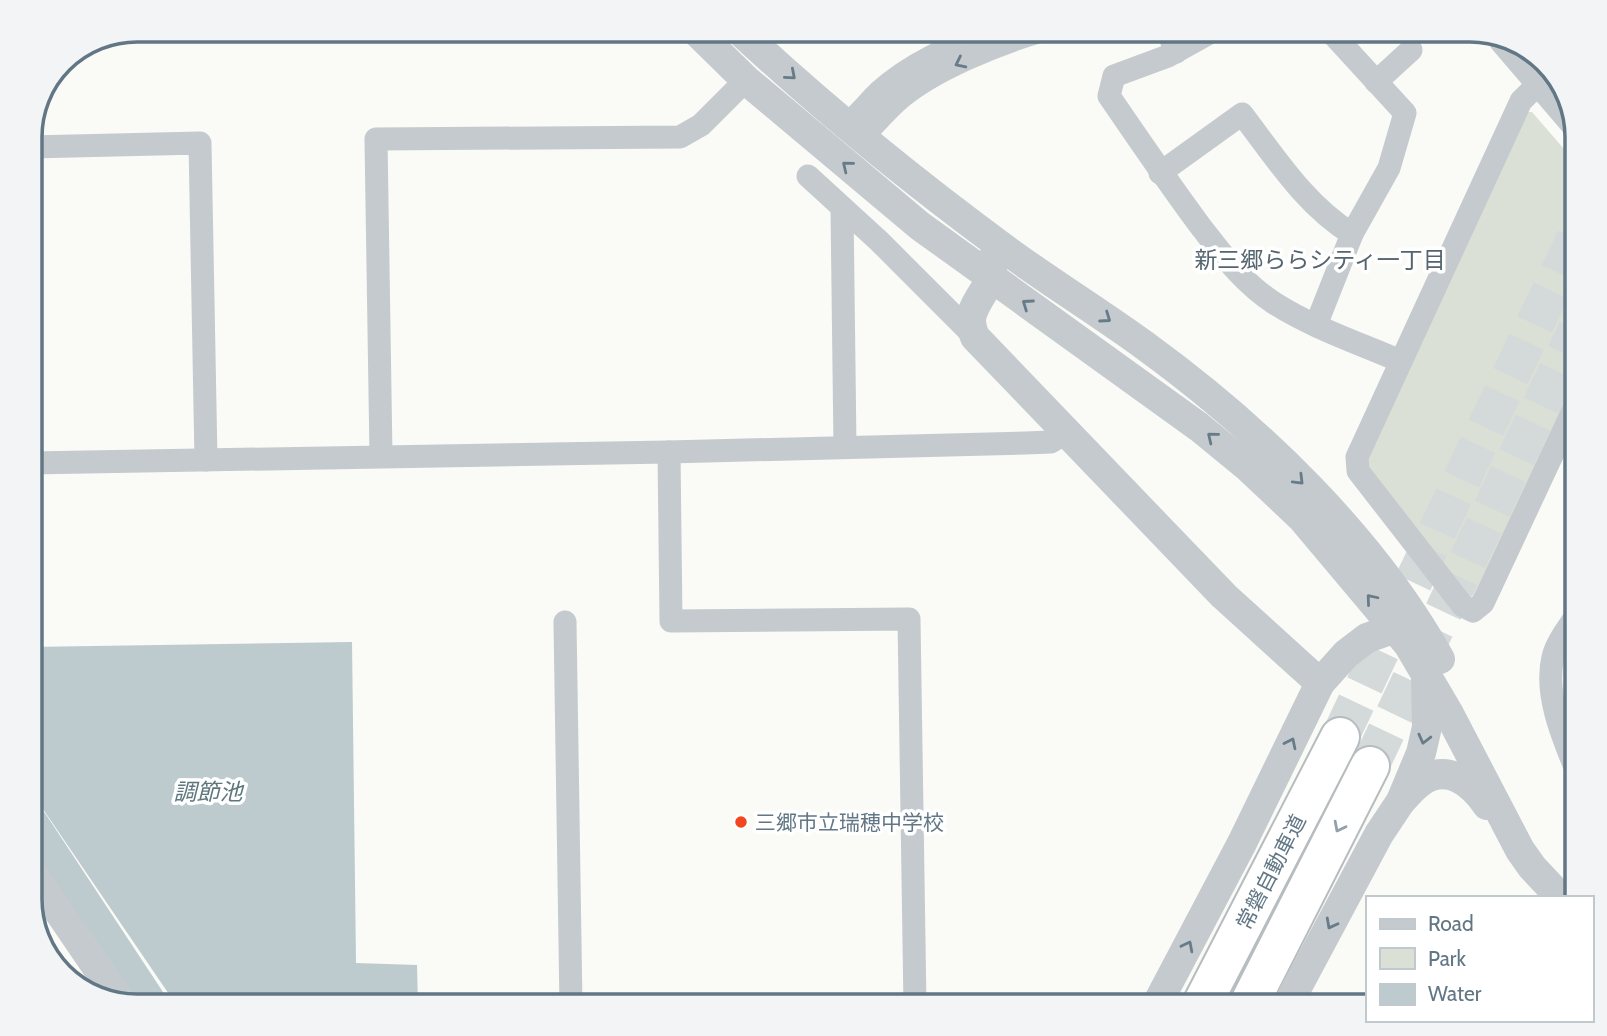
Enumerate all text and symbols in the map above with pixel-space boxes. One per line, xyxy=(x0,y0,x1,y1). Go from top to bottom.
one-way arrow xyxy=(954,55,967,69)
one-way arrow xyxy=(782,67,795,79)
one-way arrow xyxy=(842,162,855,174)
district label: 新三郷ららシティ一丁目 xyxy=(1194,246,1446,274)
one-way arrow xyxy=(1022,300,1035,312)
one-way arrow xyxy=(1098,310,1111,322)
one-way arrow xyxy=(1207,433,1219,446)
one-way arrow xyxy=(1291,471,1304,484)
one-way arrow xyxy=(1366,595,1379,607)
one-way arrow xyxy=(1418,733,1432,745)
one-way arrow xyxy=(1282,738,1296,750)
water label: 調節池 xyxy=(174,778,245,806)
place label: 三郷市立瑞穂中学校 xyxy=(755,810,944,835)
street label: 常磐自動車道 xyxy=(1231,810,1311,934)
marker: 三郷市立瑞穂中学校 xyxy=(733,814,749,830)
one-way arrow xyxy=(1334,820,1348,832)
legend xyxy=(1366,896,1593,1022)
text: Road xyxy=(1428,911,1474,936)
one-way arrow xyxy=(1326,917,1339,929)
one-way arrow xyxy=(1179,941,1193,953)
text: Park xyxy=(1428,946,1466,971)
text: Water xyxy=(1428,981,1482,1006)

